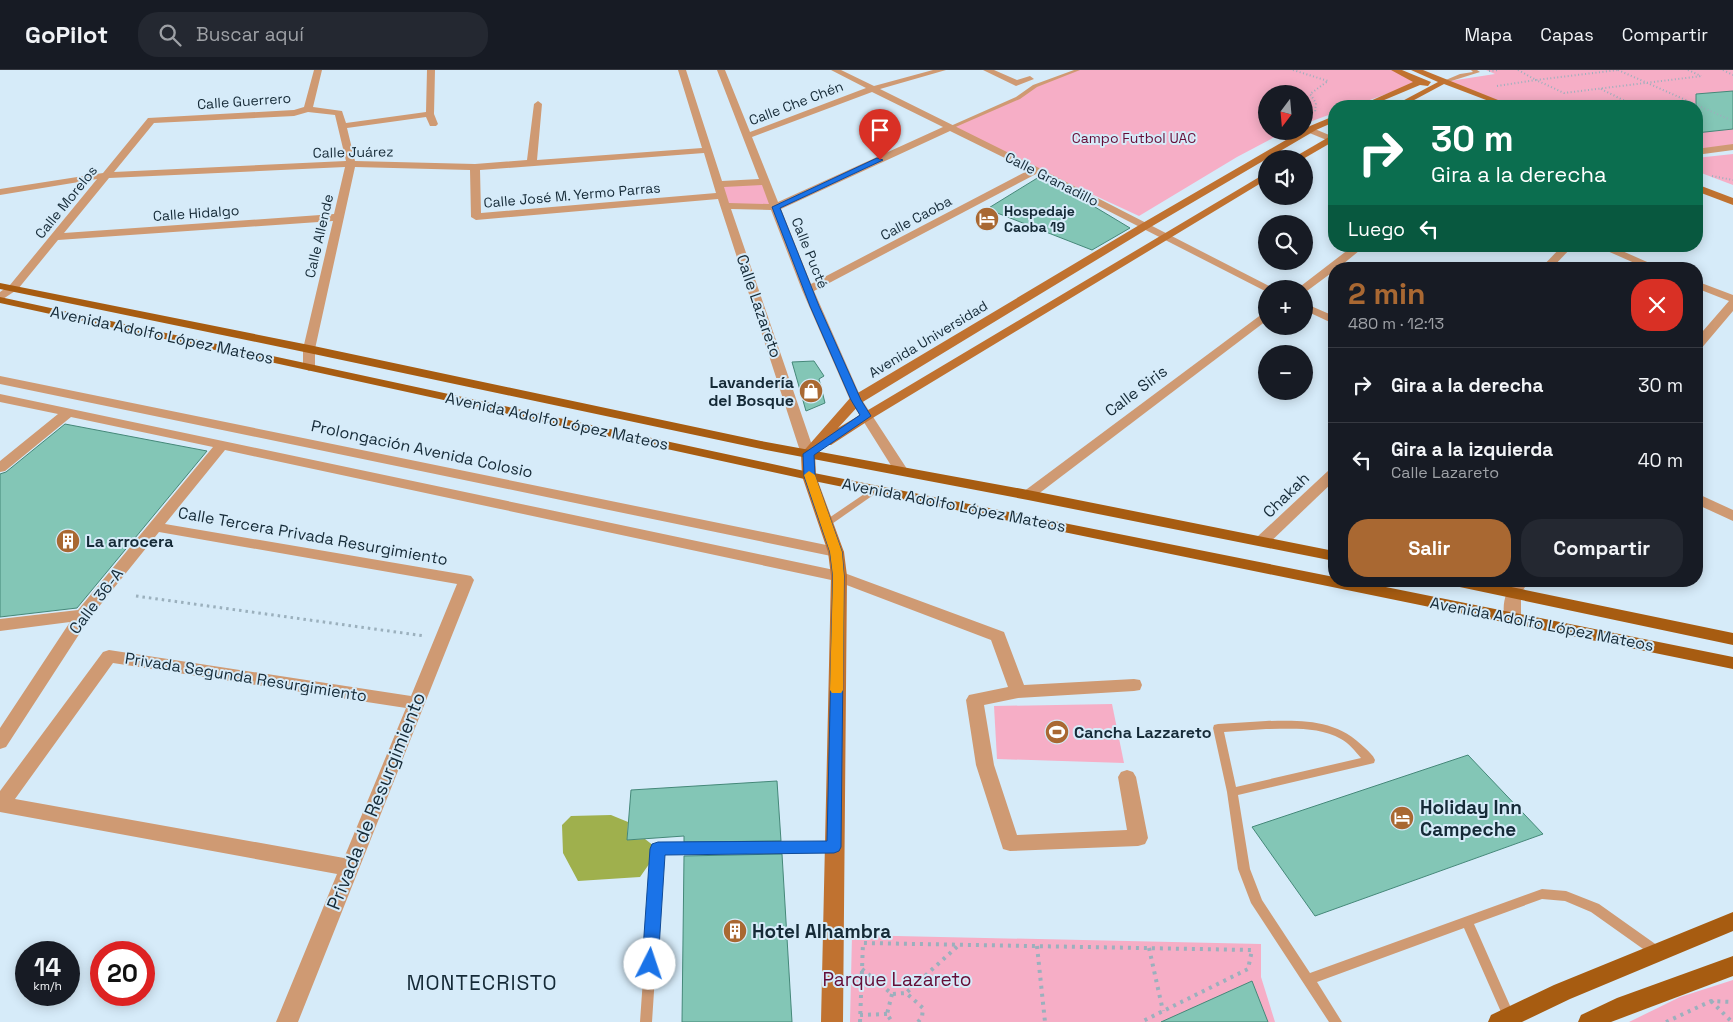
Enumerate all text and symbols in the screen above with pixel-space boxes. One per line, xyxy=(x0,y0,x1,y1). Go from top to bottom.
search box xyxy=(138,12,488,57)
text: GoPilot xyxy=(25,19,108,50)
icon: search xyxy=(156,21,184,49)
text: Buscar aquí xyxy=(196,22,304,47)
text: Mapa xyxy=(1464,23,1512,46)
text: Capas xyxy=(1540,23,1594,46)
text: Compartir xyxy=(1622,23,1708,46)
street label: Calle Che Chén xyxy=(746,77,846,129)
north arrow xyxy=(1258,85,1312,140)
map controls xyxy=(1258,85,1313,400)
street label: Calle Guerrero xyxy=(196,89,292,113)
pin xyxy=(859,109,901,160)
icon: arrive xyxy=(866,116,894,144)
text: 30 m xyxy=(1431,117,1514,161)
icon: right xyxy=(1348,120,1413,185)
park label: Campo Futbol UAC xyxy=(1072,129,1196,147)
street label: Calle Juárez xyxy=(312,142,394,162)
street label: Calle Granadillo xyxy=(1002,148,1102,210)
button: sound xyxy=(1258,150,1313,205)
text: Gira a la derecha xyxy=(1431,160,1607,188)
street label: Calle Morelos xyxy=(31,162,101,242)
street label: Calle José M. Yermo Parras xyxy=(483,178,661,212)
street label: Calle Allende xyxy=(301,192,337,280)
street label: Calle Caoba xyxy=(877,192,955,244)
street label: Calle Hidalgo xyxy=(152,201,240,225)
place label: Hospedaje Caoba 19 xyxy=(1004,202,1075,236)
hotel icon: Hospedaje Caoba 19 xyxy=(974,206,1000,232)
street label: Calle Pucté xyxy=(788,215,832,291)
button: search xyxy=(1258,215,1313,270)
icon: left xyxy=(1415,215,1443,243)
text: Luego xyxy=(1348,217,1405,242)
street label: Calle Lazareto xyxy=(731,251,787,361)
text: 2 min xyxy=(1348,274,1426,313)
button: close xyxy=(1631,279,1683,331)
button: + xyxy=(1258,280,1313,335)
street label: Avenida Universidad xyxy=(865,296,991,382)
street label: Avenida Adolfo López Mateos xyxy=(49,301,275,369)
text: 480 m · 12:13 xyxy=(1348,313,1444,334)
button: − xyxy=(1258,345,1313,400)
street label: Calle Siris xyxy=(1101,361,1171,421)
icon: right xyxy=(1348,371,1376,399)
place label: Lavandería del Bosque xyxy=(708,372,794,411)
text: Gira a la derecha xyxy=(1391,373,1543,398)
text: 30 m xyxy=(1638,373,1683,398)
shop icon: Lavandería del Bosque xyxy=(798,378,824,404)
street label: Avenida Adolfo López Mateos xyxy=(444,387,670,455)
street label: Prolongación Avenida Colosio xyxy=(309,415,535,483)
text: Gira a la izquierda xyxy=(1391,437,1553,462)
icon: left xyxy=(1348,446,1376,474)
text: 40 m xyxy=(1638,448,1683,473)
text: Calle Lazareto xyxy=(1391,462,1499,483)
street label: Chakah xyxy=(1258,468,1314,522)
street label: Avenida Adolfo López Mateos xyxy=(840,473,1068,537)
street label: Calle Tercera Privada Resurgimiento xyxy=(176,502,450,570)
button: Salir xyxy=(1348,519,1511,577)
button: Compartir xyxy=(1521,519,1683,577)
building icon: La arrocera xyxy=(55,528,81,554)
place label: La arrocera xyxy=(86,531,173,552)
street label: Calle 36-A xyxy=(64,564,128,638)
street label: Avenida Adolfo López Mateos xyxy=(1428,592,1656,656)
street label: Privada Segunda Resurgimiento xyxy=(123,647,369,707)
street label: Privada de Resurgimiento xyxy=(321,688,431,914)
sports icon: Cancha Lazzareto xyxy=(1044,719,1070,745)
place label: Cancha Lazzareto xyxy=(1074,722,1212,743)
place label: Holiday Inn Campeche xyxy=(1420,795,1522,842)
hotel icon: Holiday Inn Campeche xyxy=(1389,805,1415,831)
building icon: Hotel Alhambra xyxy=(722,918,748,944)
place label: Hotel Alhambra xyxy=(752,919,891,944)
position arrow xyxy=(623,937,675,989)
speed limit sign: 20 xyxy=(90,941,155,1006)
text: 14 xyxy=(34,951,61,983)
park label: Parque Lazareto xyxy=(823,967,971,992)
district label: MONTECRISTO xyxy=(406,969,558,996)
text: km/h xyxy=(33,978,62,994)

